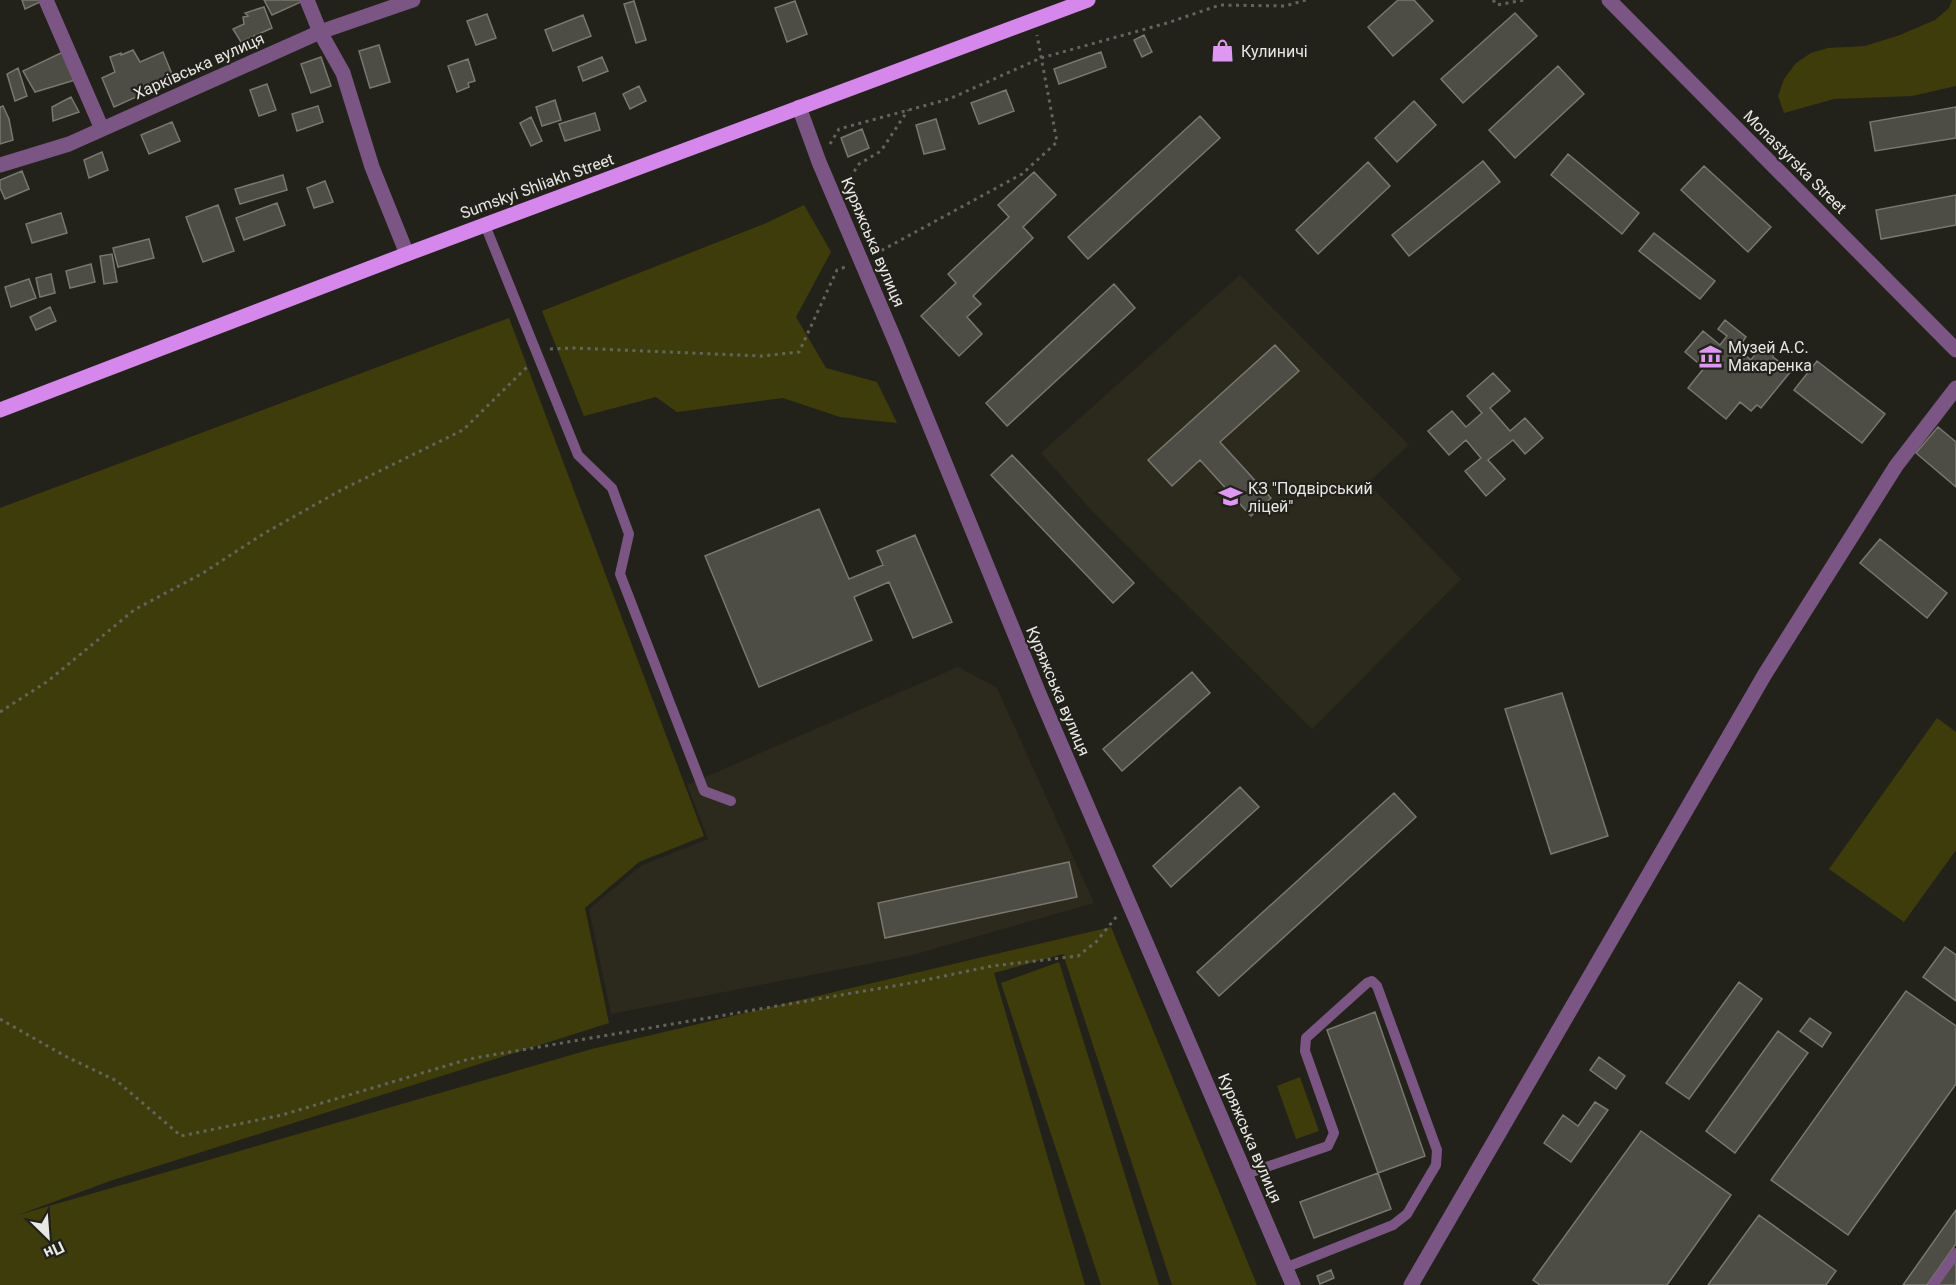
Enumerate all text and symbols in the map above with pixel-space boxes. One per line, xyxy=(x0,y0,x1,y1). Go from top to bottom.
street label: Харківська вулиця xyxy=(131,29,267,103)
shop icon: Кулиничі xyxy=(1210,38,1236,64)
place label: Кулиничі xyxy=(1241,42,1308,61)
street label: Monastyrska Street xyxy=(1739,106,1851,218)
street label: Sumskyi Shliakh Street xyxy=(458,149,616,223)
street label: Куряжська вулиця xyxy=(837,174,909,310)
place label: Музей А.С. Макаренка xyxy=(1728,338,1812,375)
museum icon: Музей А.С. Макаренка xyxy=(1697,343,1723,369)
place label: КЗ "Подвірський ліцей" xyxy=(1248,479,1373,516)
school or university icon: КЗ "Подвірський ліцей" xyxy=(1217,484,1243,510)
street label: Куряжська вулиця xyxy=(1022,623,1094,759)
street label: Куряжська вулиця xyxy=(1214,1070,1286,1206)
north arrow xyxy=(18,1207,78,1267)
text: Пн xyxy=(41,1237,67,1263)

